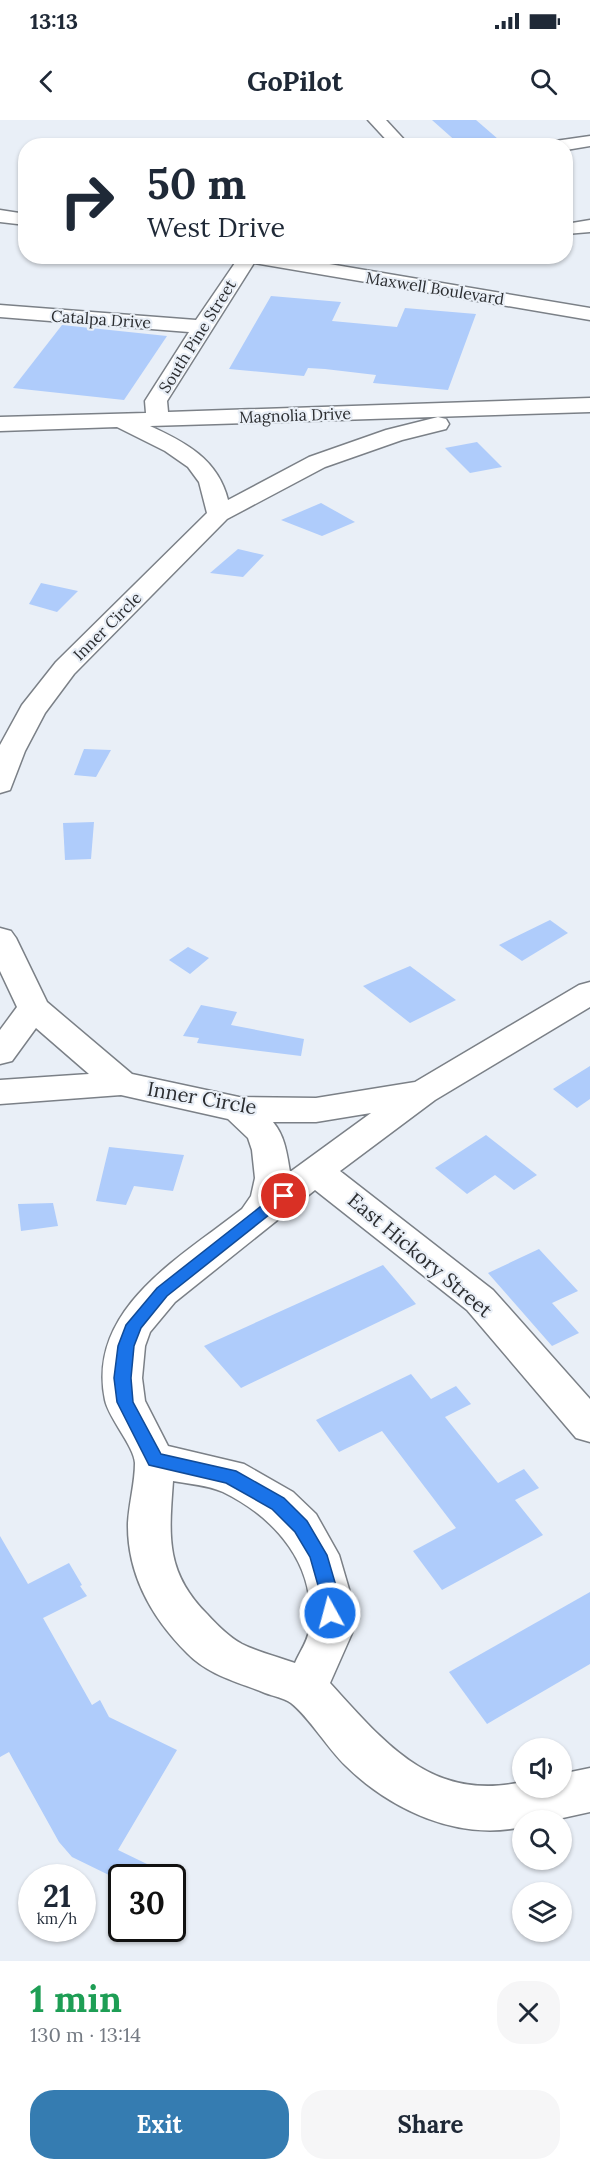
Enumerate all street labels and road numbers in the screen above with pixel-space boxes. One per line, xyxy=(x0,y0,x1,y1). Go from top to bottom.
street label: Maxwell Boulevard xyxy=(364,267,506,309)
street label: South Pine Street xyxy=(154,275,240,396)
street label: Catalpa Drive xyxy=(50,306,152,332)
street label: Magnolia Drive xyxy=(239,403,352,427)
street label: Inner Circle xyxy=(69,587,146,664)
street label: Inner Circle xyxy=(145,1076,259,1119)
street label: East Hickory Street xyxy=(343,1187,498,1322)

